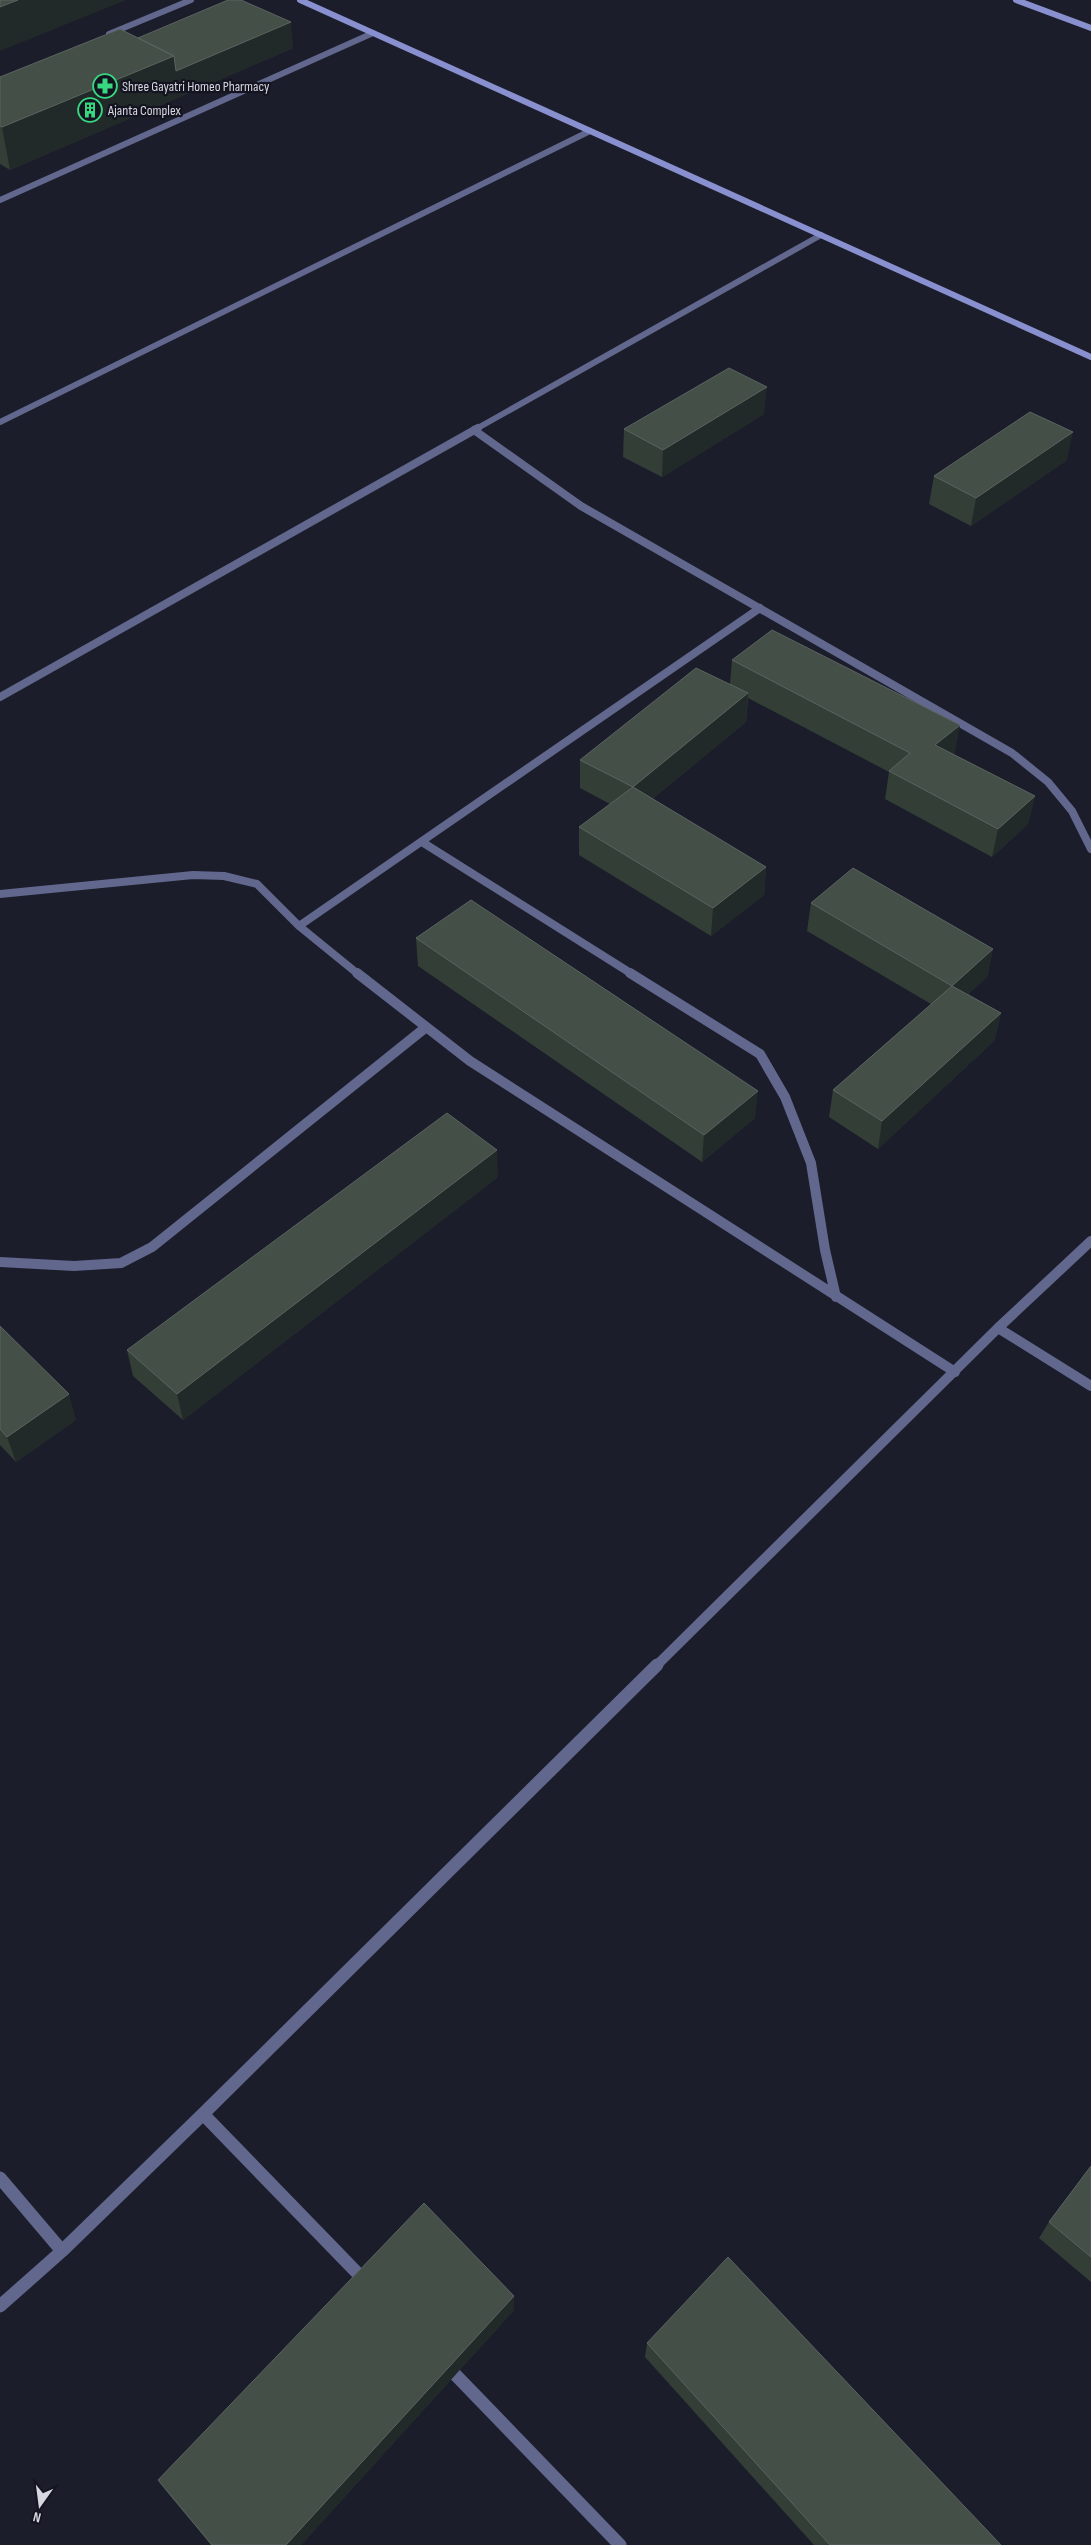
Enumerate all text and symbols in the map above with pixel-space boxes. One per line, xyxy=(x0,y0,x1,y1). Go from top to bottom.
pharmacy icon: Shree Gayatri Homeo Pharmacy xyxy=(92,73,118,99)
place label: Shree Gayatri Homeo Pharmacy xyxy=(122,78,270,95)
building icon: Ajanta Complex xyxy=(77,97,103,123)
place label: Ajanta Complex xyxy=(107,102,181,119)
north arrow xyxy=(15,2480,65,2530)
text: N xyxy=(31,2508,43,2526)

